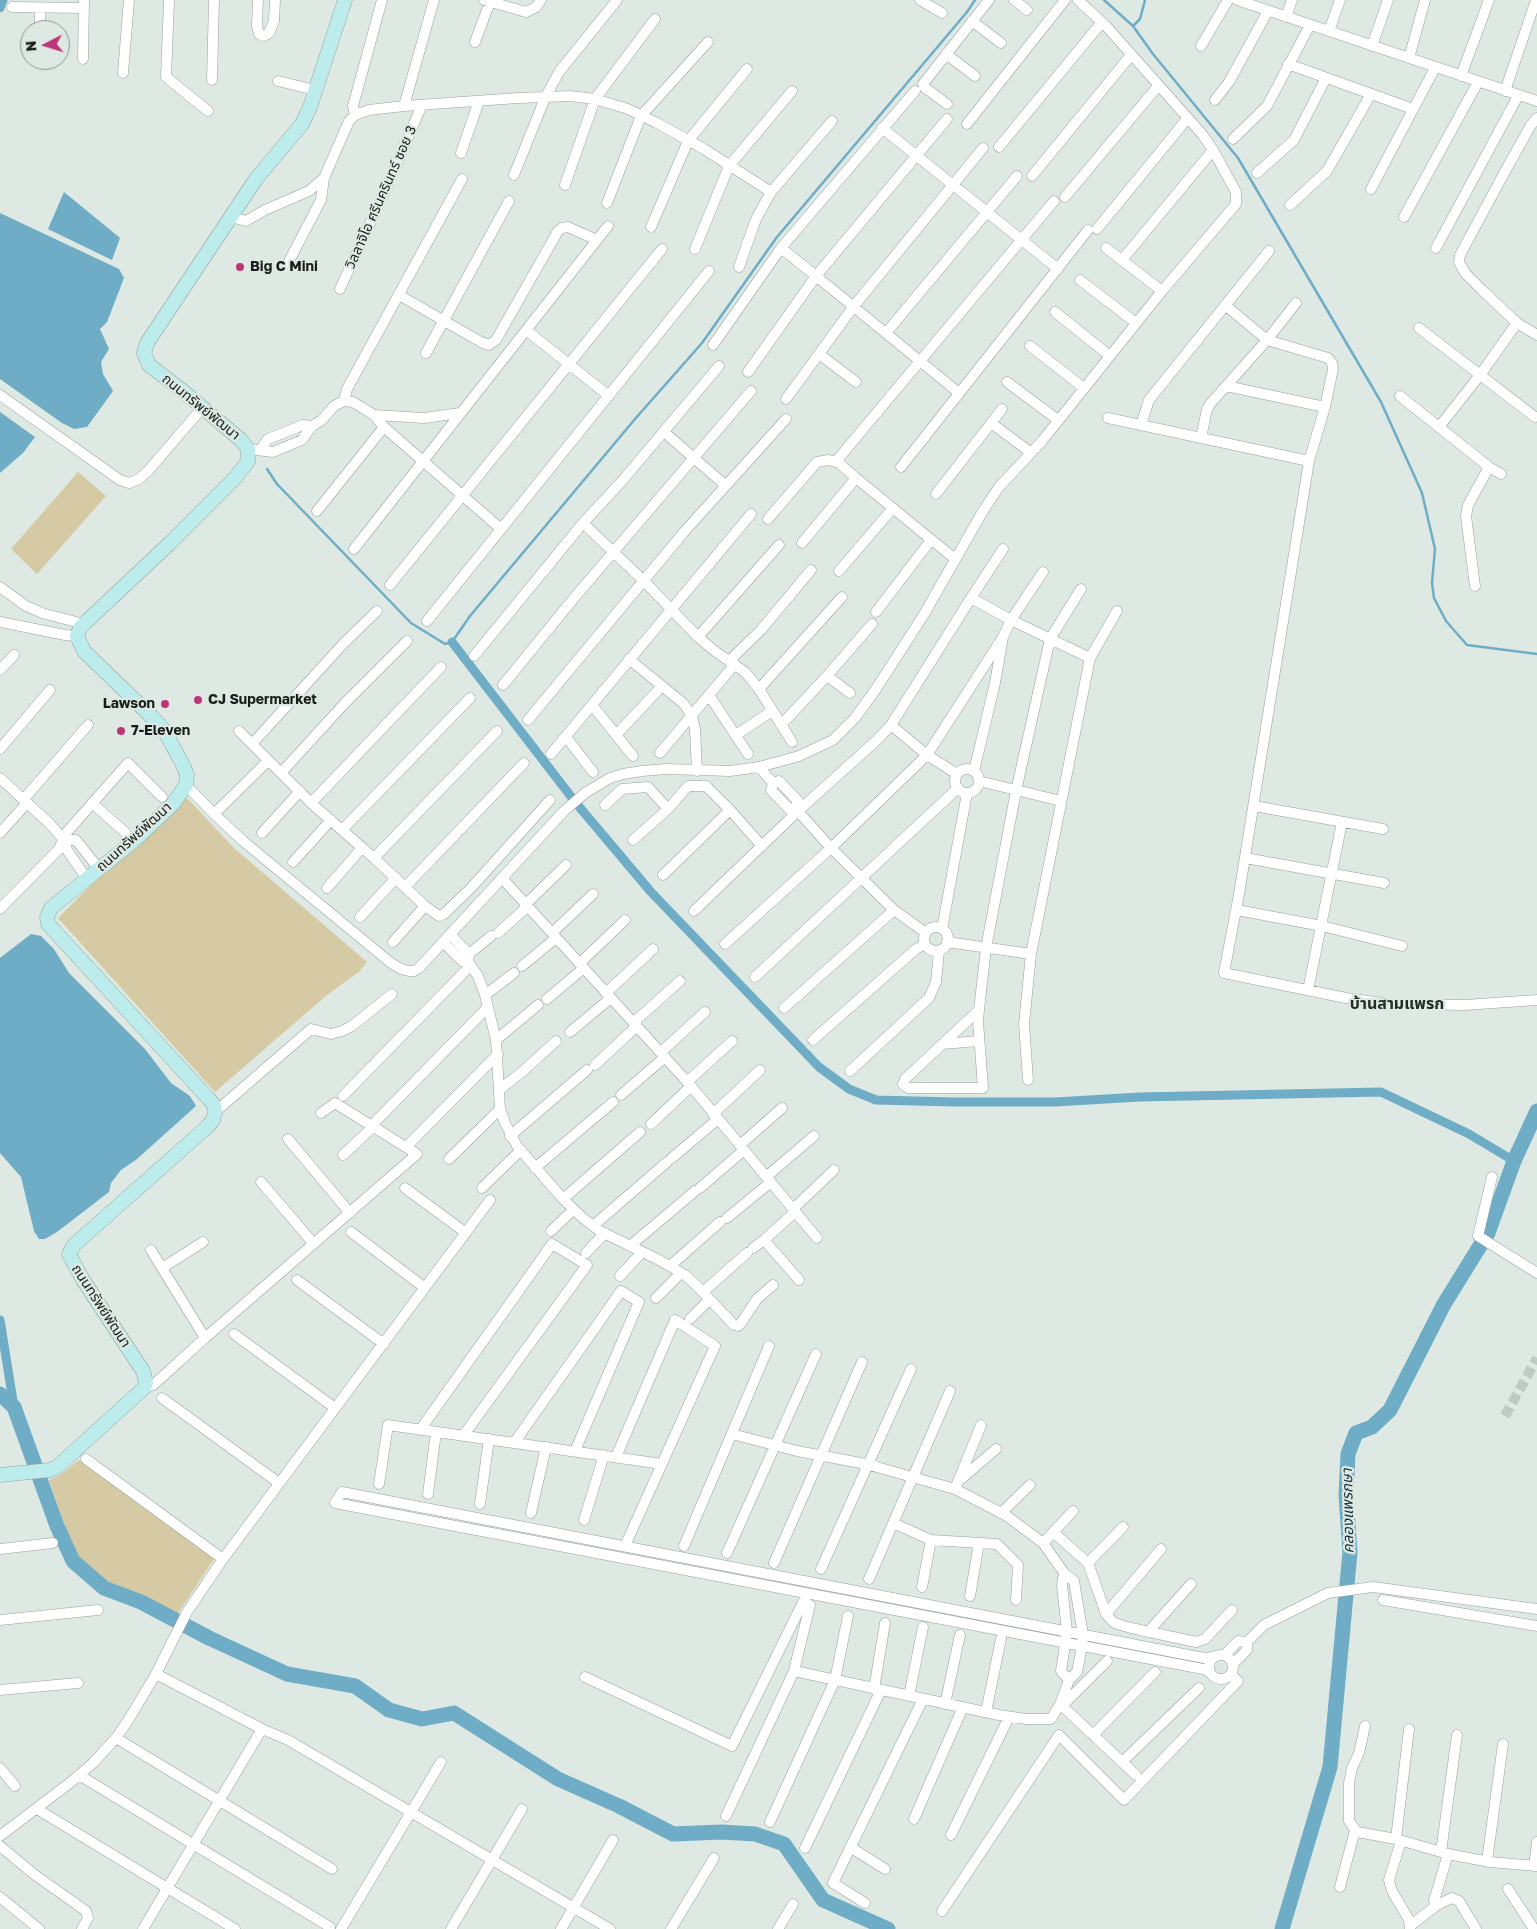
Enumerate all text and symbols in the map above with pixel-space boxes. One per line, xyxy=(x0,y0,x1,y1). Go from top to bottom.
north arrow xyxy=(20,20,70,70)
text: N xyxy=(22,40,39,52)
street label: วิลลาจิโอ ศรีนครินทร์ ซอย 3 xyxy=(342,123,420,271)
place label: Big C Mini xyxy=(250,259,318,275)
marker: Big C Mini xyxy=(234,261,246,273)
street label: ถนนทรัพย์พัฒนา xyxy=(159,370,243,444)
place label: CJ Supermarket xyxy=(208,692,317,708)
marker: CJ Supermarket xyxy=(192,694,204,706)
place label: Lawson xyxy=(103,696,155,712)
marker: Lawson xyxy=(159,698,171,710)
place label: 7-Eleven xyxy=(131,723,190,739)
marker: 7-Eleven xyxy=(115,725,127,737)
street label: ถนนทรัพย์พัฒนา xyxy=(93,799,175,875)
district label: บ้านสามแพรก xyxy=(1350,994,1444,1014)
street label: ถนนทรัพย์พัฒนา xyxy=(68,1261,134,1351)
water label: คลองแพรกษา xyxy=(1338,1468,1358,1554)

